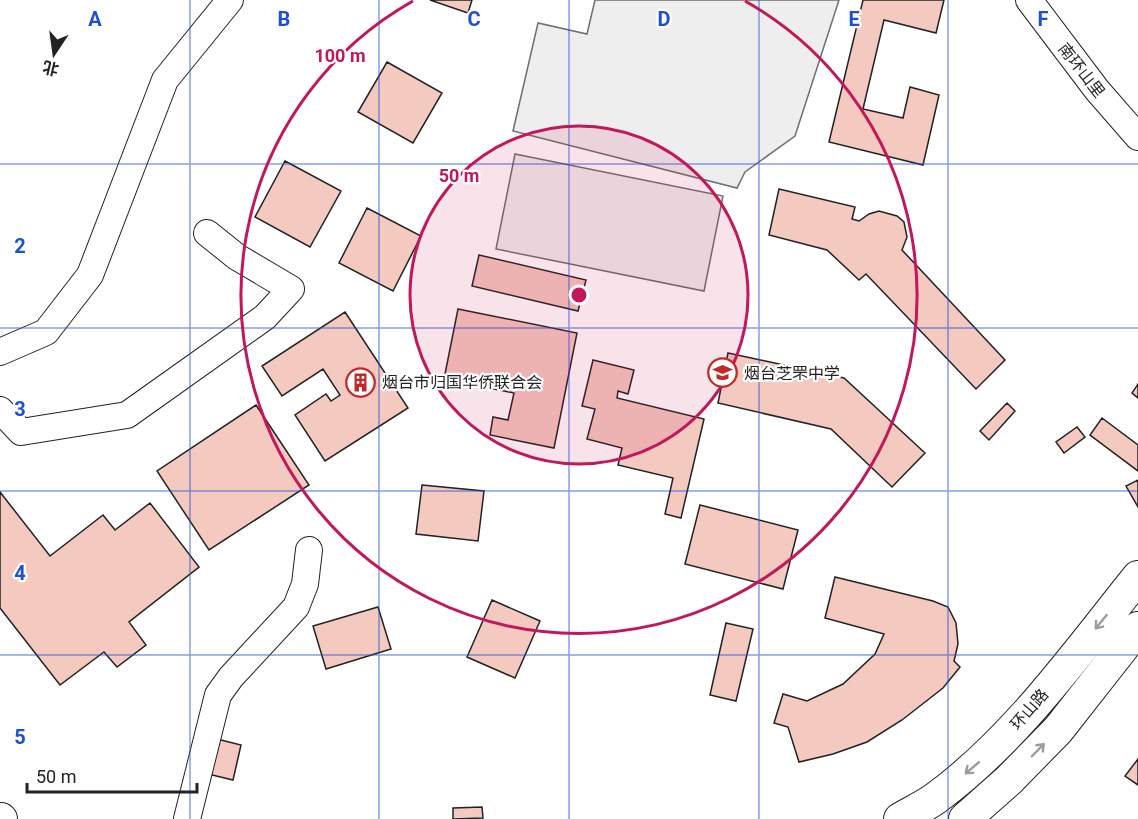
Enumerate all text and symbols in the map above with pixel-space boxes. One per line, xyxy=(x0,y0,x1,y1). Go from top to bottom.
text: A xyxy=(88,7,102,31)
text: B xyxy=(278,7,290,31)
text: C xyxy=(467,7,481,31)
text: D xyxy=(658,7,671,31)
text: E xyxy=(848,7,860,31)
text: F xyxy=(1038,7,1049,31)
north arrow xyxy=(24,24,84,84)
street label: 南环山里 xyxy=(1054,39,1109,101)
text: 100 m xyxy=(314,45,366,66)
text: 北 xyxy=(41,57,61,79)
text: 50 m xyxy=(439,165,479,186)
text: 2 xyxy=(14,234,26,258)
centre of rings xyxy=(569,285,589,305)
school or university icon: 烟台芝罘中学 xyxy=(707,357,739,389)
place label: 烟台芝罘中学 xyxy=(744,364,840,383)
building icon: 烟台市归国华侨联合会 xyxy=(345,366,377,398)
place label: 烟台市归国华侨联合会 xyxy=(382,373,542,392)
text: 3 xyxy=(14,397,26,421)
text: 4 xyxy=(14,561,26,585)
one-way arrow xyxy=(1094,614,1108,629)
street label: 环山路 xyxy=(1006,685,1052,734)
text: 5 xyxy=(14,725,26,749)
one-way arrow xyxy=(1031,743,1045,758)
scale bar xyxy=(27,756,196,794)
one-way arrow xyxy=(965,761,980,775)
text: 50 m xyxy=(36,766,76,787)

